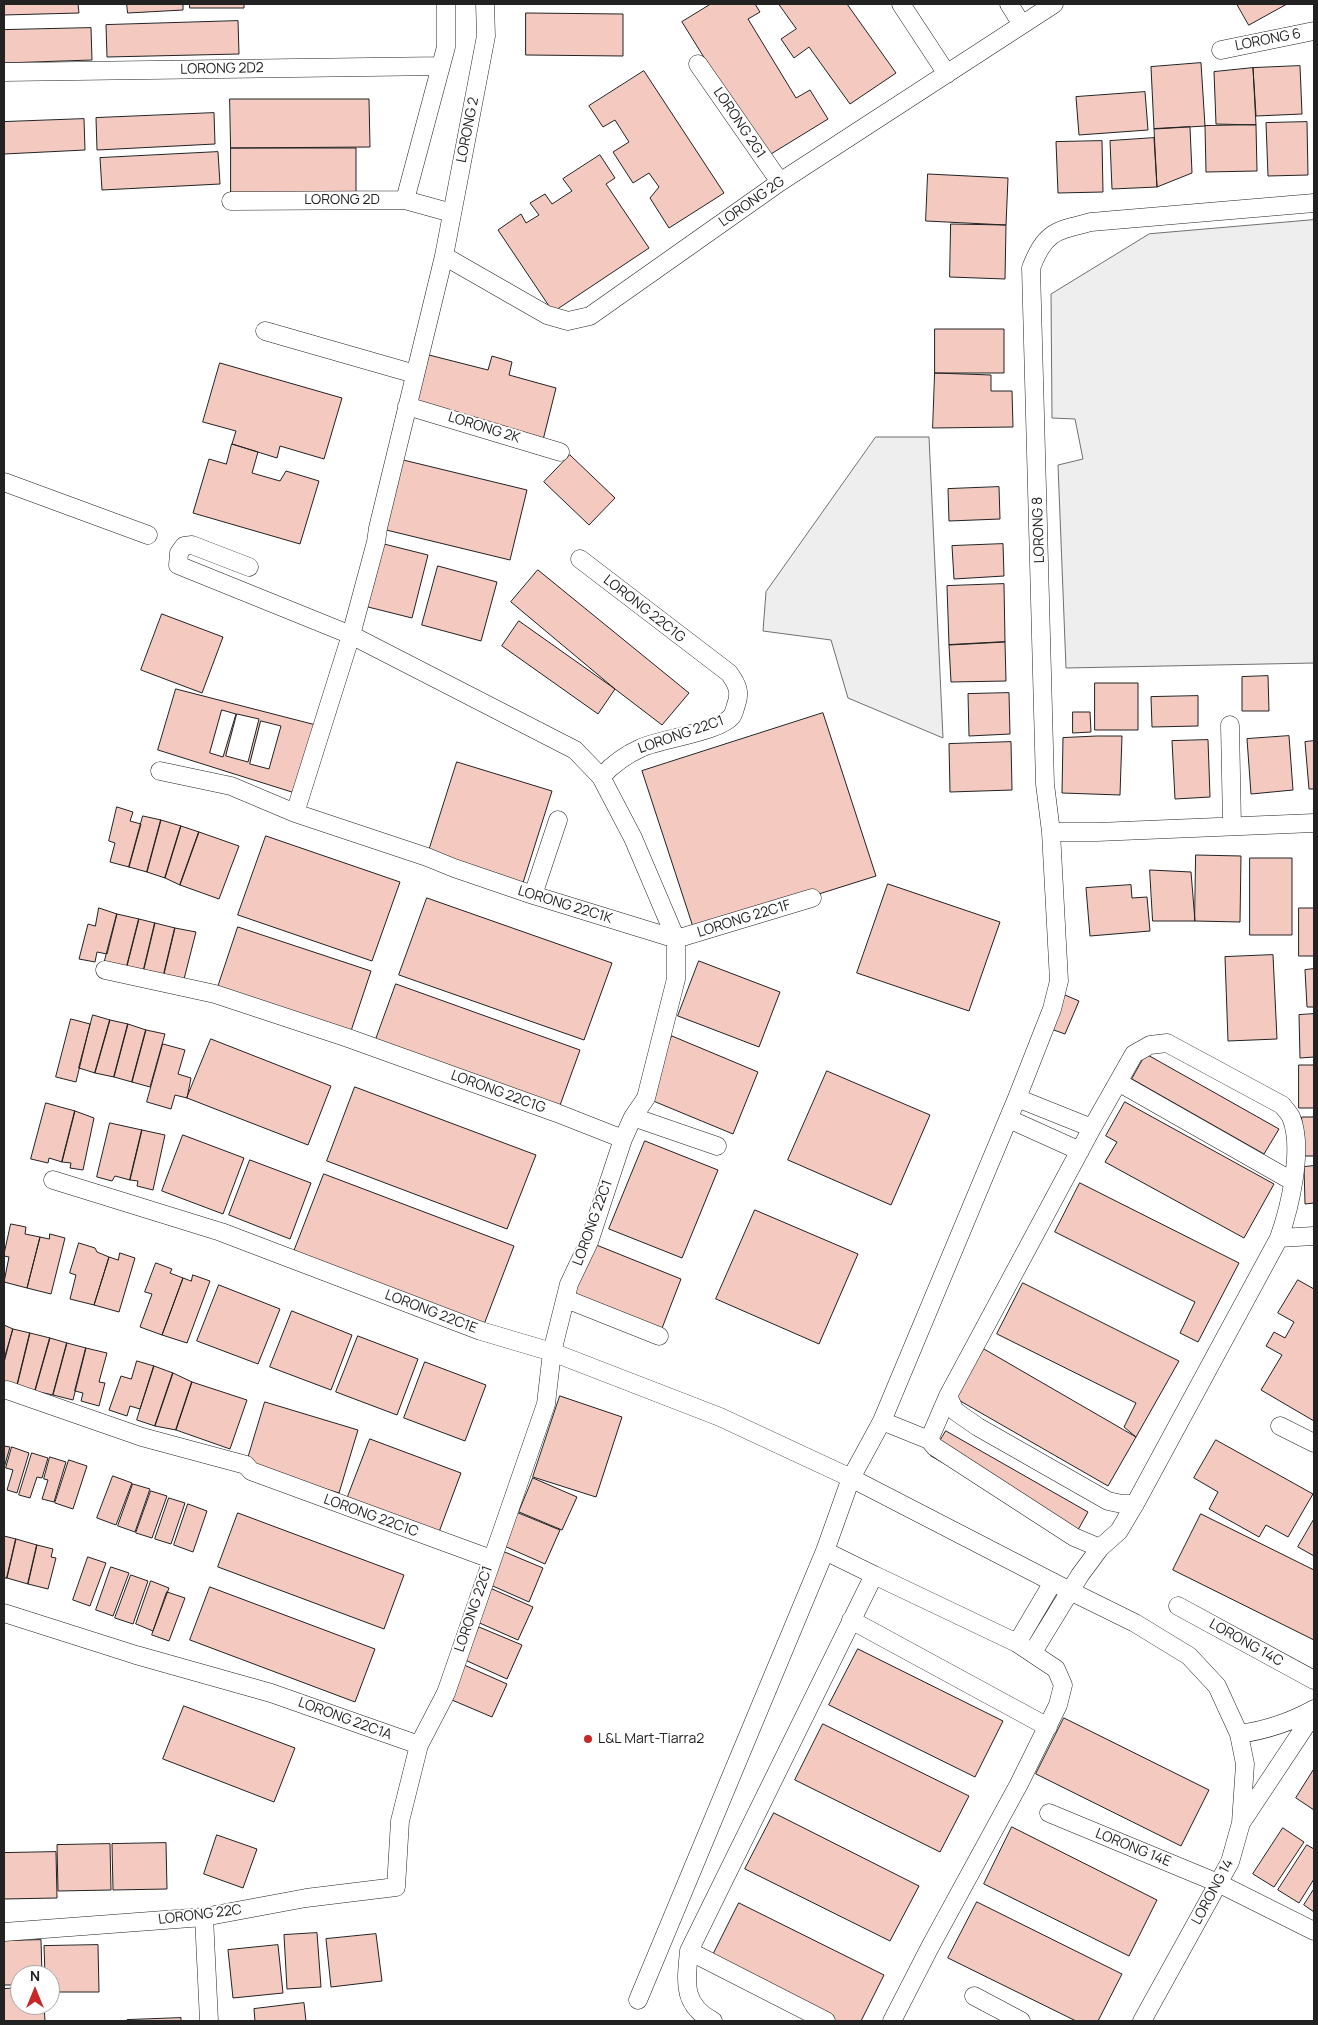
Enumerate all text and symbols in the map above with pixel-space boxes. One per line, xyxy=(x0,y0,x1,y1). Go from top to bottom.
street label: LORONG 6 xyxy=(1234,25,1302,55)
street label: LORONG 2D2 xyxy=(180,60,264,78)
street label: LORONG 2G1 xyxy=(709,85,769,161)
street label: LORONG 2 xyxy=(453,96,483,164)
street label: LORONG 2G xyxy=(716,173,788,231)
street label: LORONG 2D xyxy=(304,192,380,208)
street label: LORONG 2K xyxy=(446,409,522,447)
street label: LORONG 8 xyxy=(1029,497,1049,563)
street label: LORONG 22C1G xyxy=(600,572,688,646)
street label: LORONG 22C1 xyxy=(636,712,726,758)
street label: LORONG 22C1K xyxy=(516,883,614,927)
street label: LORONG 22C1F xyxy=(695,897,793,941)
street label: LORONG 22C1G xyxy=(448,1067,548,1117)
street label: LORONG 22C1 xyxy=(570,1178,616,1268)
street label: LORONG 22C1E xyxy=(382,1287,480,1337)
street label: LORONG 22C1C xyxy=(321,1491,421,1541)
street label: LORONG 22C1 xyxy=(451,1564,497,1654)
street label: LORONG 14C xyxy=(1206,1616,1286,1670)
street label: LORONG 22C1A xyxy=(296,1694,394,1744)
place label: L&L Mart-Tiarra2 xyxy=(598,1731,704,1747)
marker: L&L Mart-Tiarra2 xyxy=(582,1733,594,1745)
street label: LORONG 14E xyxy=(1093,1825,1173,1871)
street label: LORONG 14 xyxy=(1189,1856,1237,1928)
street label: LORONG 22C xyxy=(157,1902,243,1928)
north arrow xyxy=(10,1965,60,2015)
text: N xyxy=(30,1966,40,1985)

